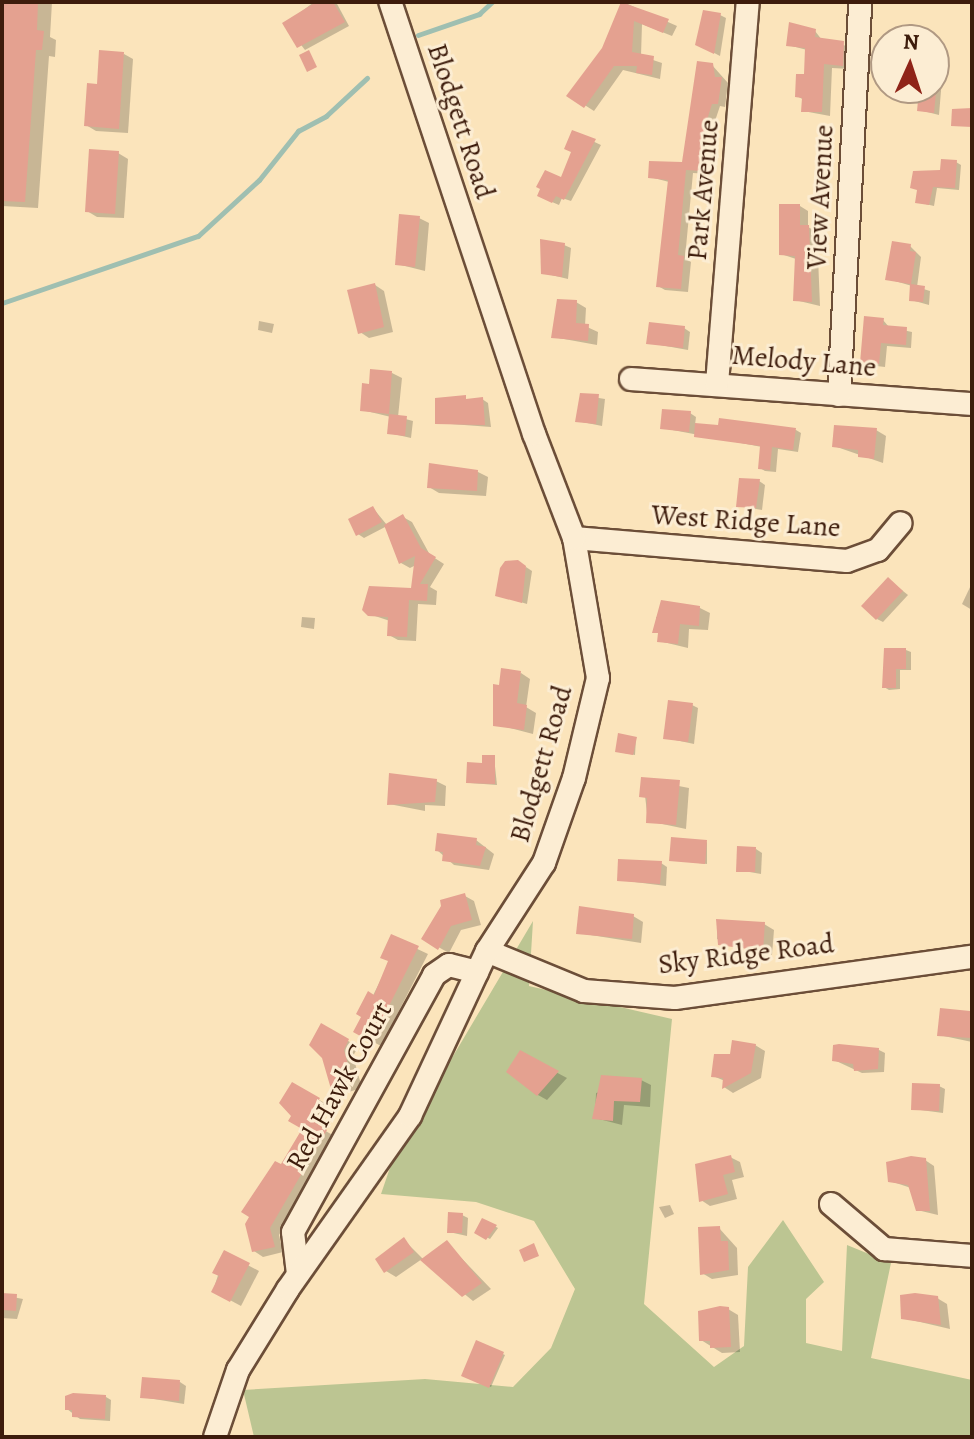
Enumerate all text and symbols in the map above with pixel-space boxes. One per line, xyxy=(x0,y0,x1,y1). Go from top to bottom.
north arrow xyxy=(870,24,950,104)
text: N xyxy=(902,27,920,57)
street label: Blodgett Road xyxy=(420,39,502,203)
street label: Park Avenue xyxy=(680,118,726,262)
street label: View Avenue xyxy=(799,124,841,270)
street label: Melody Lane xyxy=(730,338,878,384)
street label: West Ridge Lane xyxy=(650,498,842,544)
street label: Blodgett Road xyxy=(503,682,579,846)
street label: Sky Ridge Road xyxy=(656,927,836,981)
street label: Red Hawk Court xyxy=(279,996,399,1176)

